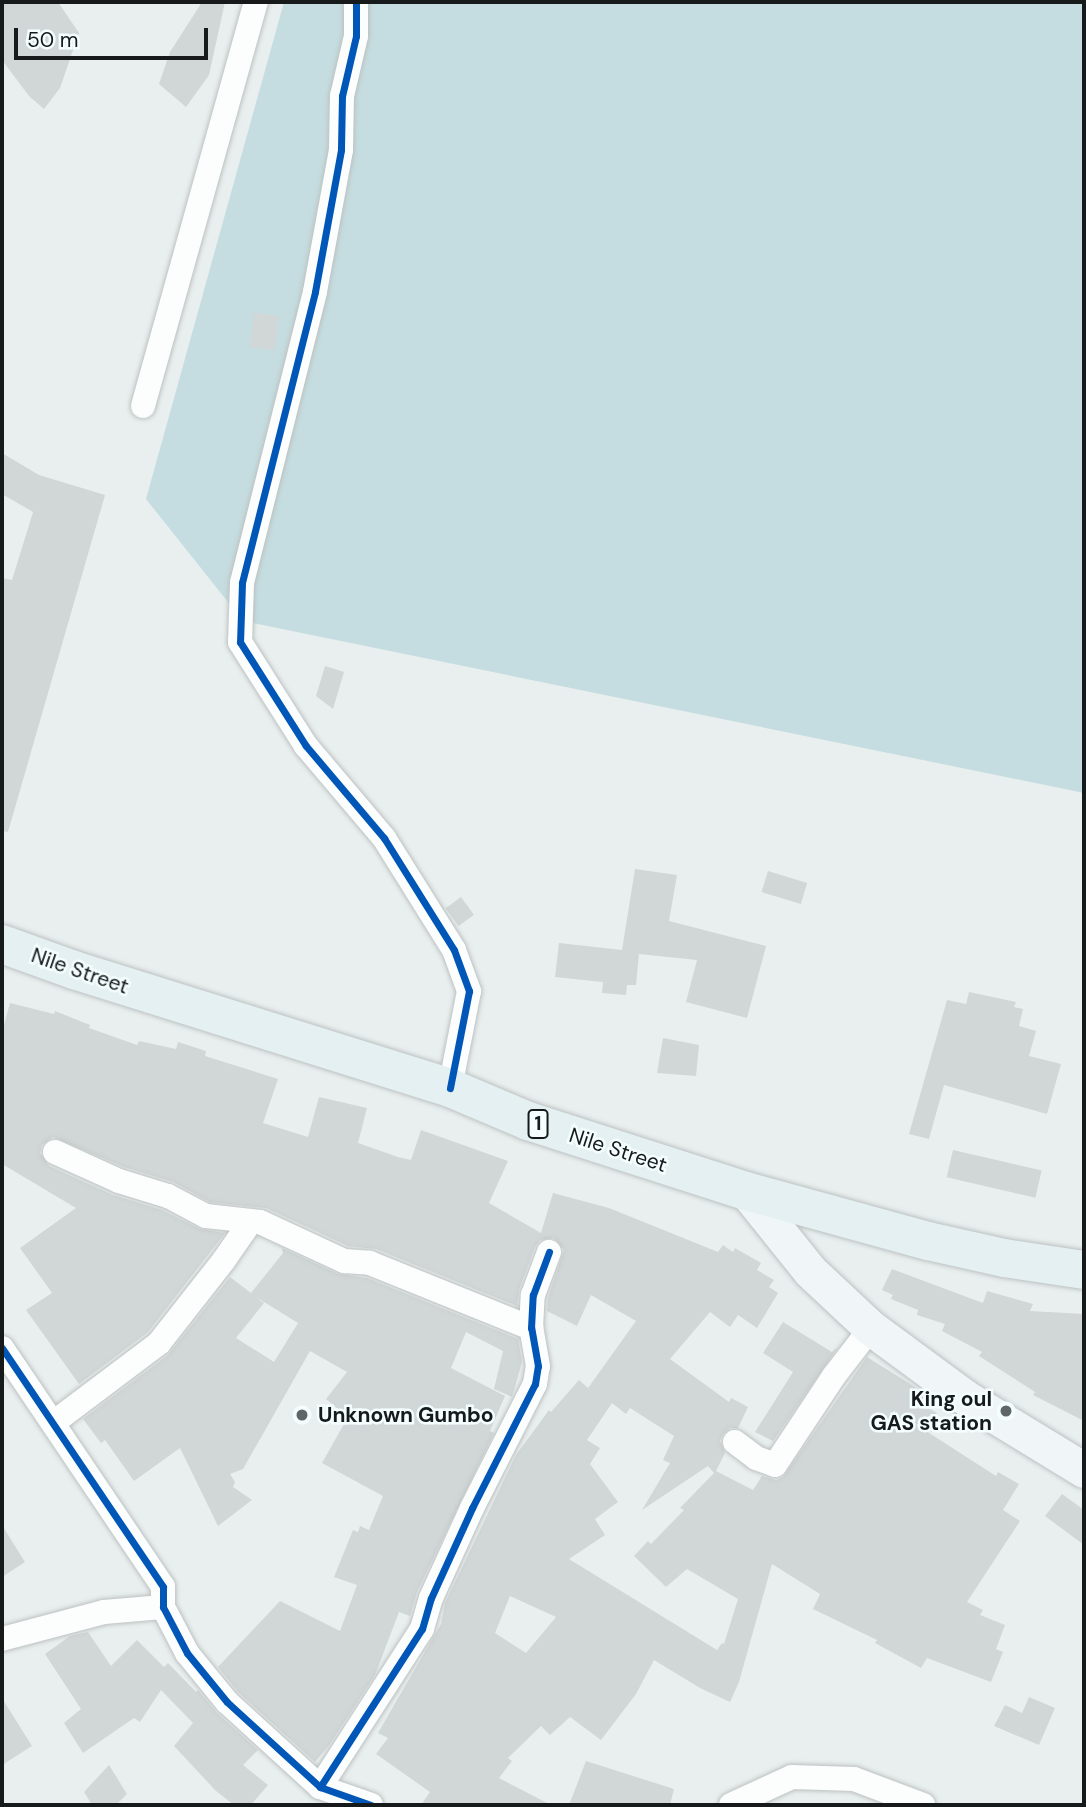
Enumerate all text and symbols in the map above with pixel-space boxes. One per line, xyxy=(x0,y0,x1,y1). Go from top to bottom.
scale bar xyxy=(18,14,212,58)
text: 50 m xyxy=(27,26,78,54)
street label: Nile Street xyxy=(28,943,132,999)
road number: 1 xyxy=(528,1108,548,1140)
street label: Nile Street xyxy=(566,1122,670,1178)
place label: King oul GAS station xyxy=(870,1386,992,1436)
place label: Unknown Gumbo xyxy=(318,1402,494,1428)
marker: King oul GAS station xyxy=(998,1403,1014,1419)
marker: Unknown Gumbo xyxy=(292,1405,312,1425)

